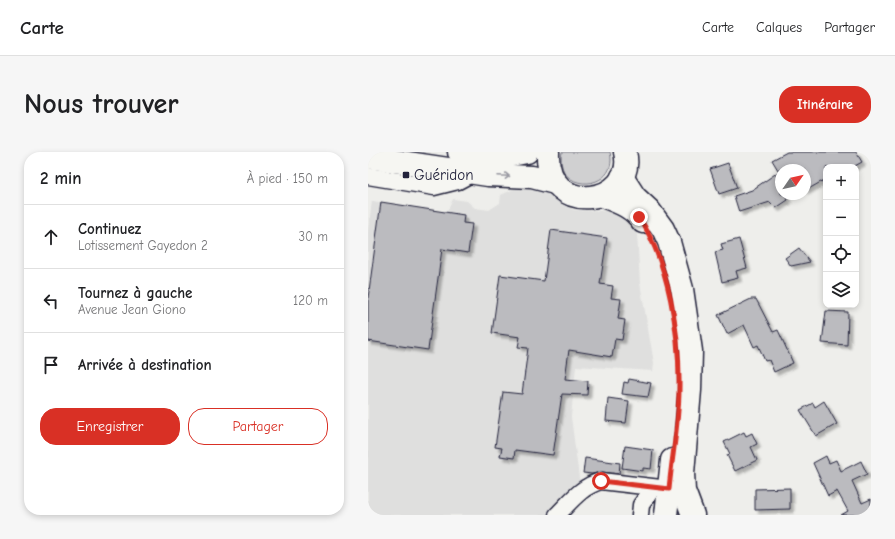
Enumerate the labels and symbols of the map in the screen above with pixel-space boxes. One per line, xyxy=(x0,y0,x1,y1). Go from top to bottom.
north arrow xyxy=(775,164,811,200)
place label: Guéridon xyxy=(414,166,473,184)
marker: Guéridon xyxy=(401,170,411,180)
one-way arrow xyxy=(497,172,510,179)
route end xyxy=(630,208,648,226)
route start xyxy=(592,472,610,490)

